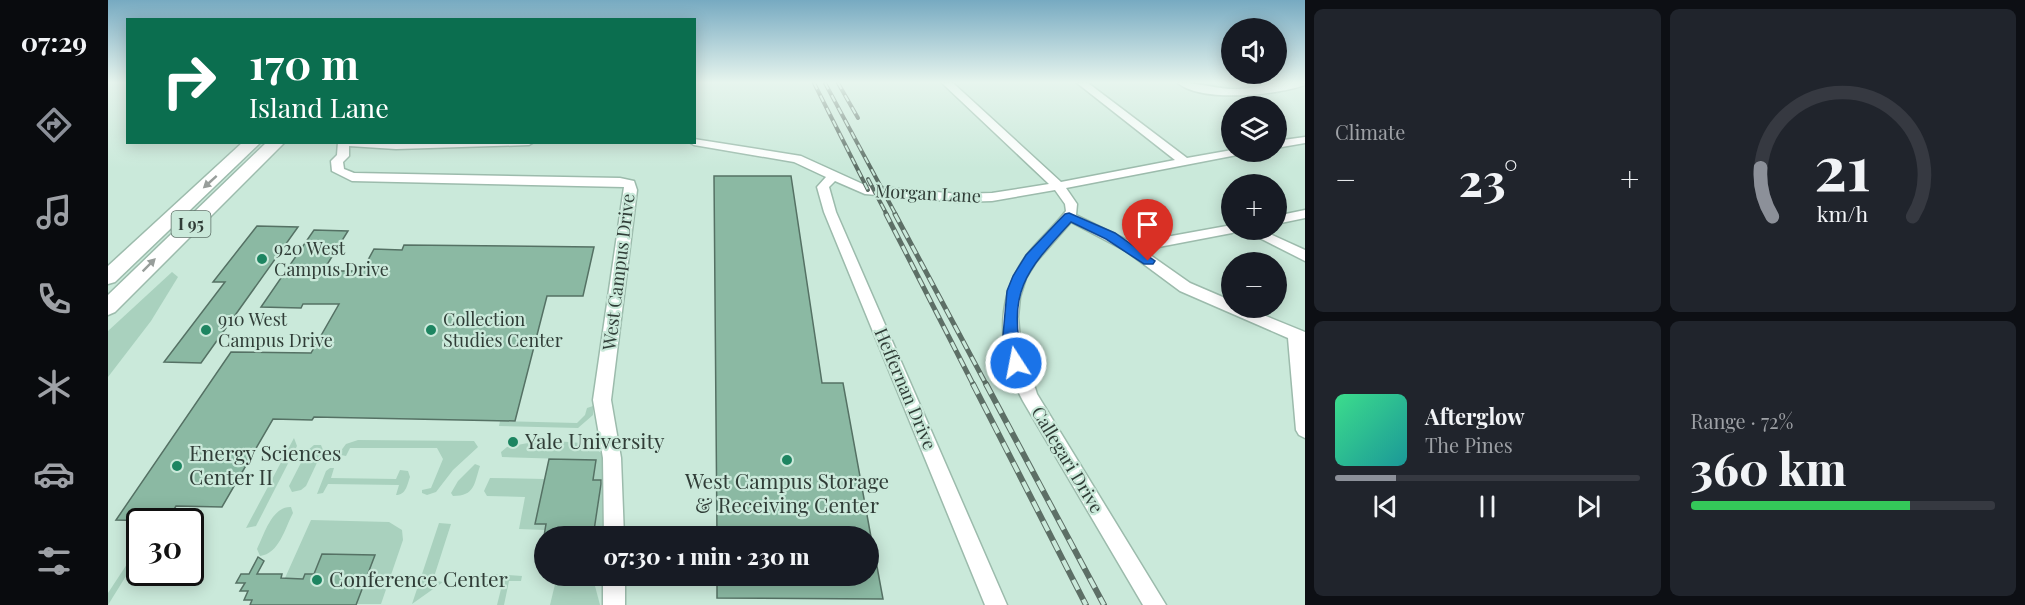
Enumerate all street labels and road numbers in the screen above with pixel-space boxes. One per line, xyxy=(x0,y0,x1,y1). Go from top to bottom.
street label: Morgan Lane xyxy=(874,178,982,208)
street label: West Campus Drive xyxy=(596,192,640,353)
road number: I 95 xyxy=(172,211,211,237)
street label: Heffernan Drive xyxy=(869,324,942,453)
street label: Callegari Drive xyxy=(1026,402,1109,517)

